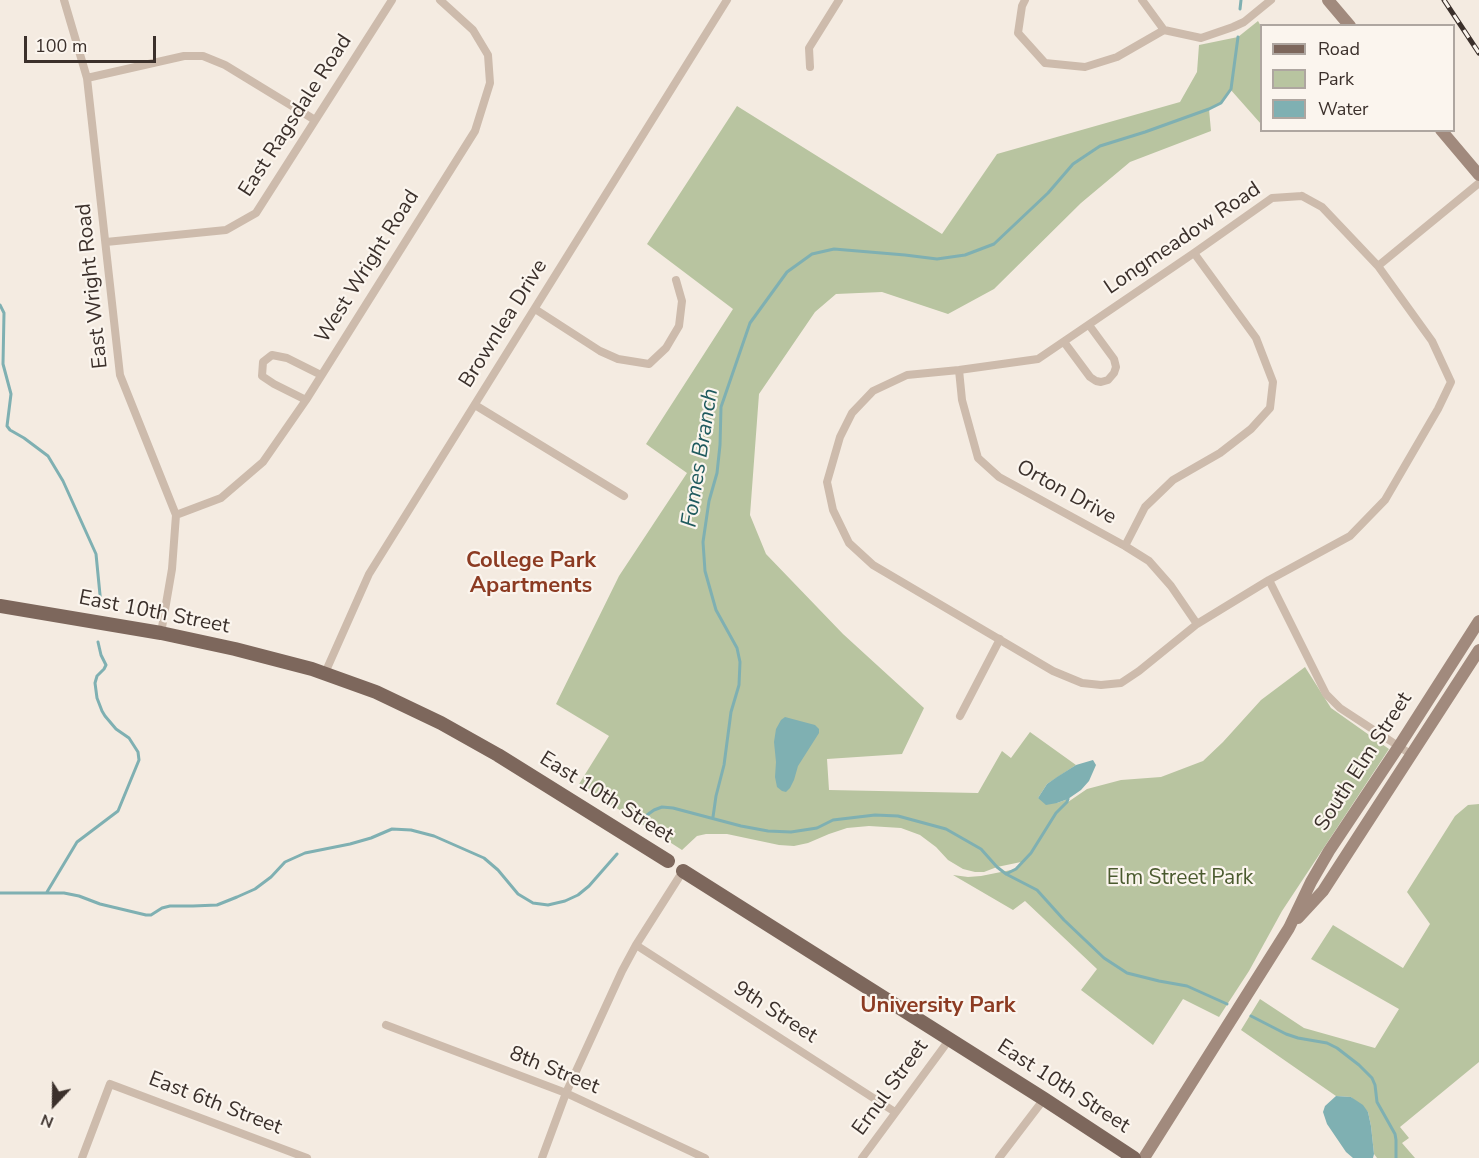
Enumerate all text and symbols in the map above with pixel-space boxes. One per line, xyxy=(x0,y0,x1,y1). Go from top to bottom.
scale bar xyxy=(27,24,159,62)
legend xyxy=(1260,24,1455,132)
street label: East Ragsdale Road xyxy=(234,30,358,202)
text: 100 m xyxy=(35,34,87,58)
text: Road xyxy=(1318,37,1360,61)
text: Park xyxy=(1318,67,1354,91)
text: Water xyxy=(1318,97,1369,121)
street label: Longmeadow Road xyxy=(1100,177,1266,301)
street label: West Wright Road xyxy=(311,186,425,348)
street label: East Wright Road xyxy=(72,202,114,370)
street label: Brownlea Drive xyxy=(455,255,553,393)
water label: Fomes Branch xyxy=(677,387,725,529)
street label: Orton Drive xyxy=(1012,455,1120,531)
district label: College Park Apartments xyxy=(466,549,596,600)
street label: East 10th Street xyxy=(76,586,232,640)
street label: South Elm Street xyxy=(1310,688,1418,836)
street label: East 10th Street xyxy=(534,747,678,849)
park label: Elm Street Park xyxy=(1107,866,1253,892)
street label: 9th Street xyxy=(728,977,822,1049)
district label: University Park xyxy=(860,994,1016,1020)
street label: Ernul Street xyxy=(848,1035,934,1141)
street label: East 10th Street xyxy=(992,1035,1134,1139)
street label: 8th Street xyxy=(505,1042,603,1100)
street label: East 6th Street xyxy=(145,1067,285,1141)
north arrow xyxy=(24,1074,84,1134)
text: N xyxy=(38,1108,57,1133)

